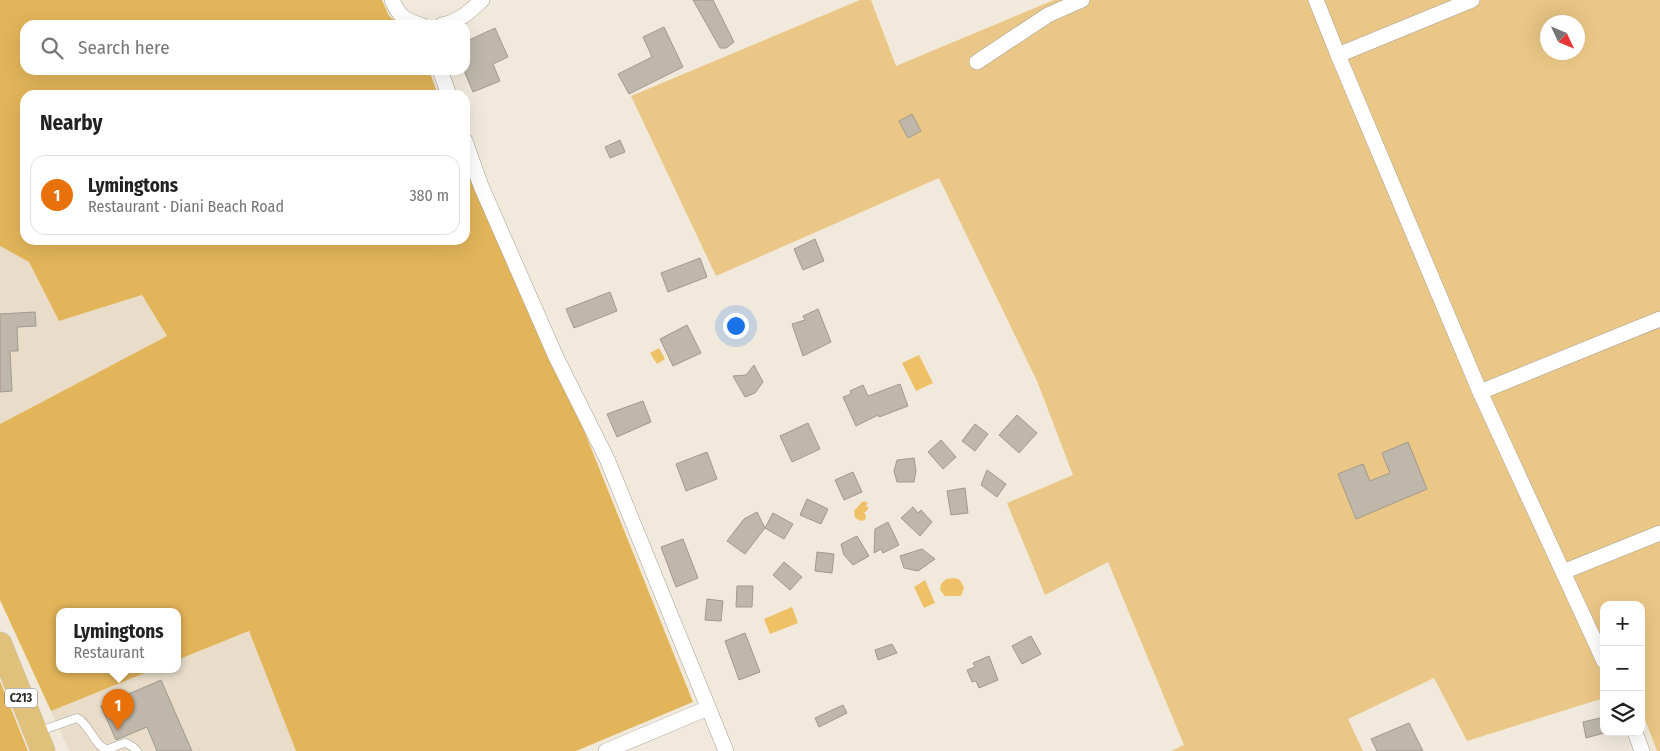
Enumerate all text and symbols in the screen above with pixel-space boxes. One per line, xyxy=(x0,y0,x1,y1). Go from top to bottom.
north arrow xyxy=(1540,15,1585,60)
search box xyxy=(20,20,470,75)
icon: search xyxy=(38,34,66,62)
text: Search here xyxy=(78,36,170,59)
text: Nearby xyxy=(40,110,102,136)
text: Lymingtons xyxy=(88,174,178,197)
text: 1 xyxy=(54,186,60,205)
text: 380 m xyxy=(409,186,449,205)
text: Restaurant · Diani Beach Road xyxy=(88,197,284,216)
your location xyxy=(723,313,749,339)
map controls xyxy=(1600,601,1645,736)
button: + xyxy=(1600,601,1645,646)
popup xyxy=(56,608,181,673)
text: Lymingtons xyxy=(73,620,164,643)
text: Restaurant xyxy=(73,643,145,662)
button: − xyxy=(1600,646,1645,691)
road number: C213 xyxy=(5,688,37,708)
pin: 1 xyxy=(102,689,134,730)
button: layers xyxy=(1600,691,1645,736)

